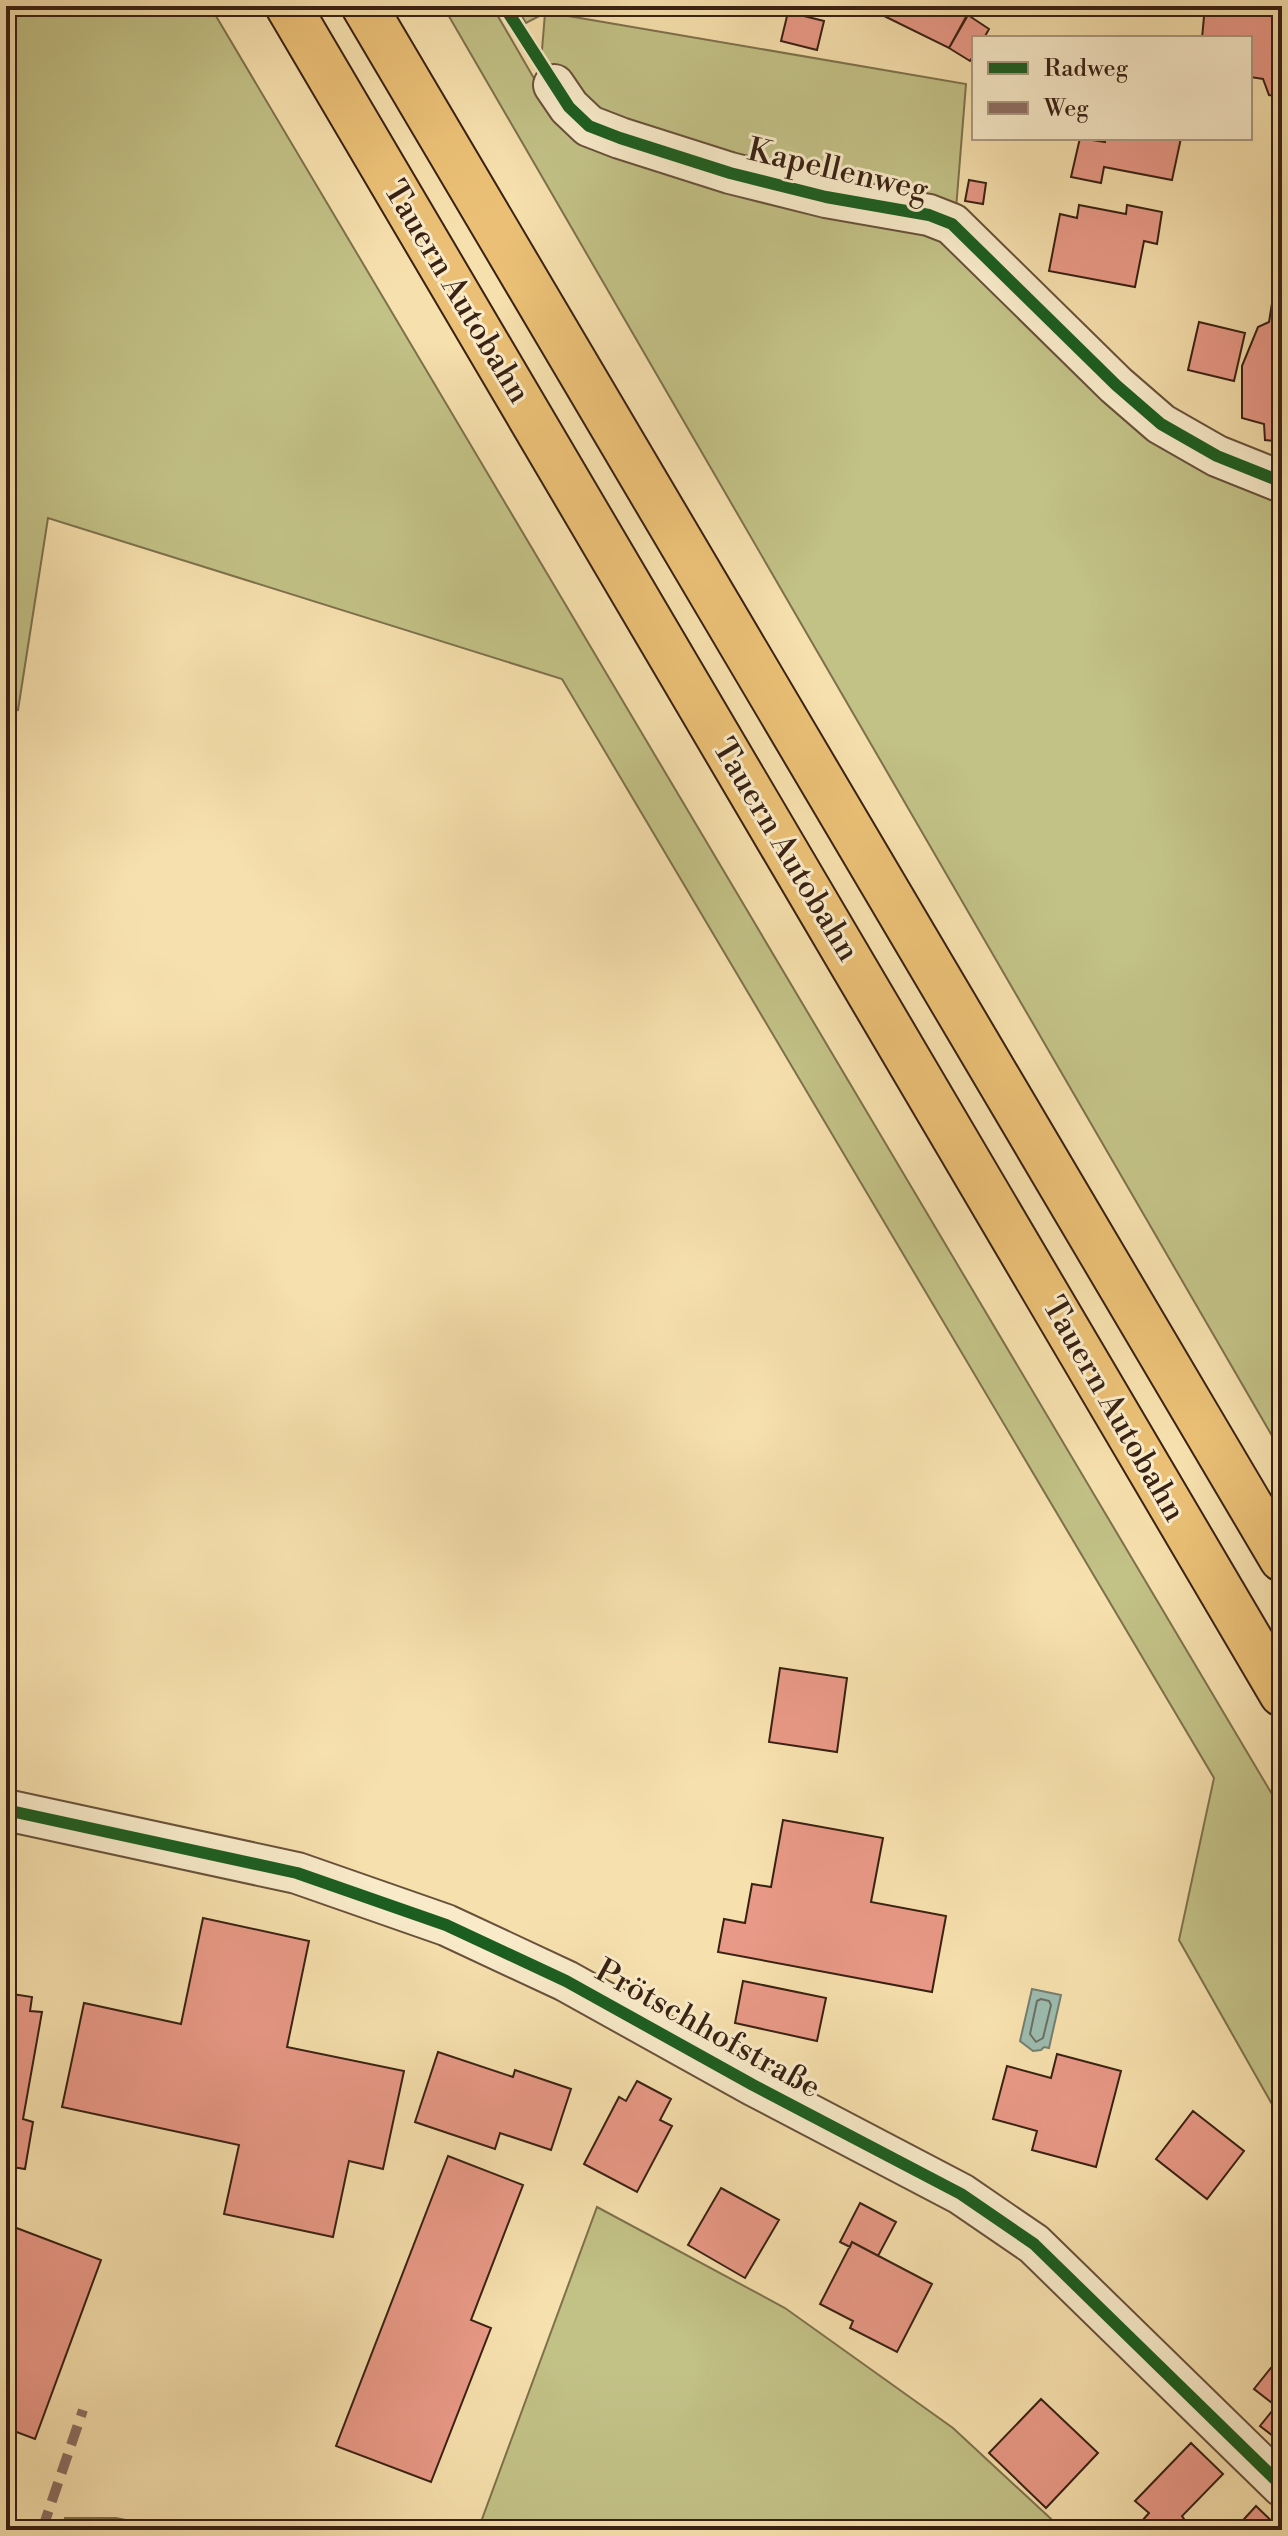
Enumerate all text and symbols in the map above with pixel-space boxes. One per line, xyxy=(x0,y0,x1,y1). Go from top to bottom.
legend xyxy=(972,36,1252,140)
text: Radweg xyxy=(1044,54,1129,84)
text: Weg xyxy=(1043,94,1089,124)
street label: Kapellenweg xyxy=(744,130,933,210)
street label: Tauern Autobahn xyxy=(375,173,539,411)
street label: Tauern Autobahn xyxy=(704,731,868,969)
street label: Tauern Autobahn xyxy=(1034,1290,1194,1528)
street label: Prötschhofstraße xyxy=(588,1951,828,2107)

